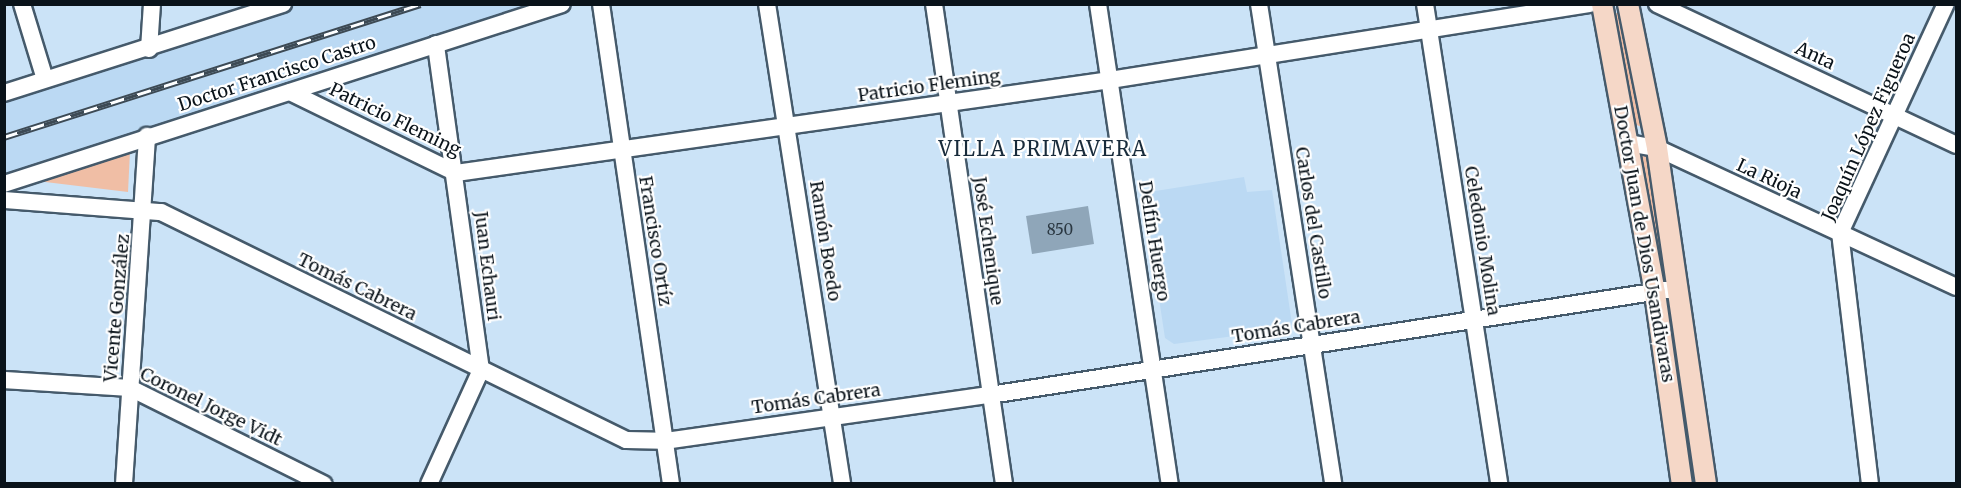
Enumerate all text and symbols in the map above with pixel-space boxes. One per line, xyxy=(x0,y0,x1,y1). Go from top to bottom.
street label: Joaquín López Figueroa xyxy=(1818,30,1920,224)
street label: Doctor Francisco Castro xyxy=(175,32,379,116)
street label: Anta xyxy=(1792,38,1838,74)
street label: Patricio Fleming xyxy=(856,65,1002,107)
street label: Patricio Fleming xyxy=(326,79,464,161)
street label: Doctor Juan de Dios Usandivaras xyxy=(1609,104,1679,384)
district label: VILLA PRIMAVERA xyxy=(939,136,1147,160)
street label: Carlos del Castillo xyxy=(1290,146,1336,300)
street label: La Rioja xyxy=(1733,155,1805,203)
street label: Celedonio Molina xyxy=(1460,165,1504,317)
street label: Francisco Ortíz xyxy=(634,174,676,308)
street label: José Echenique xyxy=(968,175,1008,307)
street label: Ramón Boedo xyxy=(805,179,845,303)
street label: Delfín Huergo xyxy=(1134,179,1174,303)
street label: Juan Echauri xyxy=(470,210,504,322)
house number: 850 xyxy=(1047,221,1073,239)
street label: Vicente González xyxy=(100,233,134,383)
street label: Tomás Cabrera xyxy=(294,249,420,325)
street label: Tomás Cabrera xyxy=(1230,306,1362,348)
street label: Coronel Jorge Vidt xyxy=(136,363,286,451)
street label: Tomás Cabrera xyxy=(750,379,882,419)

